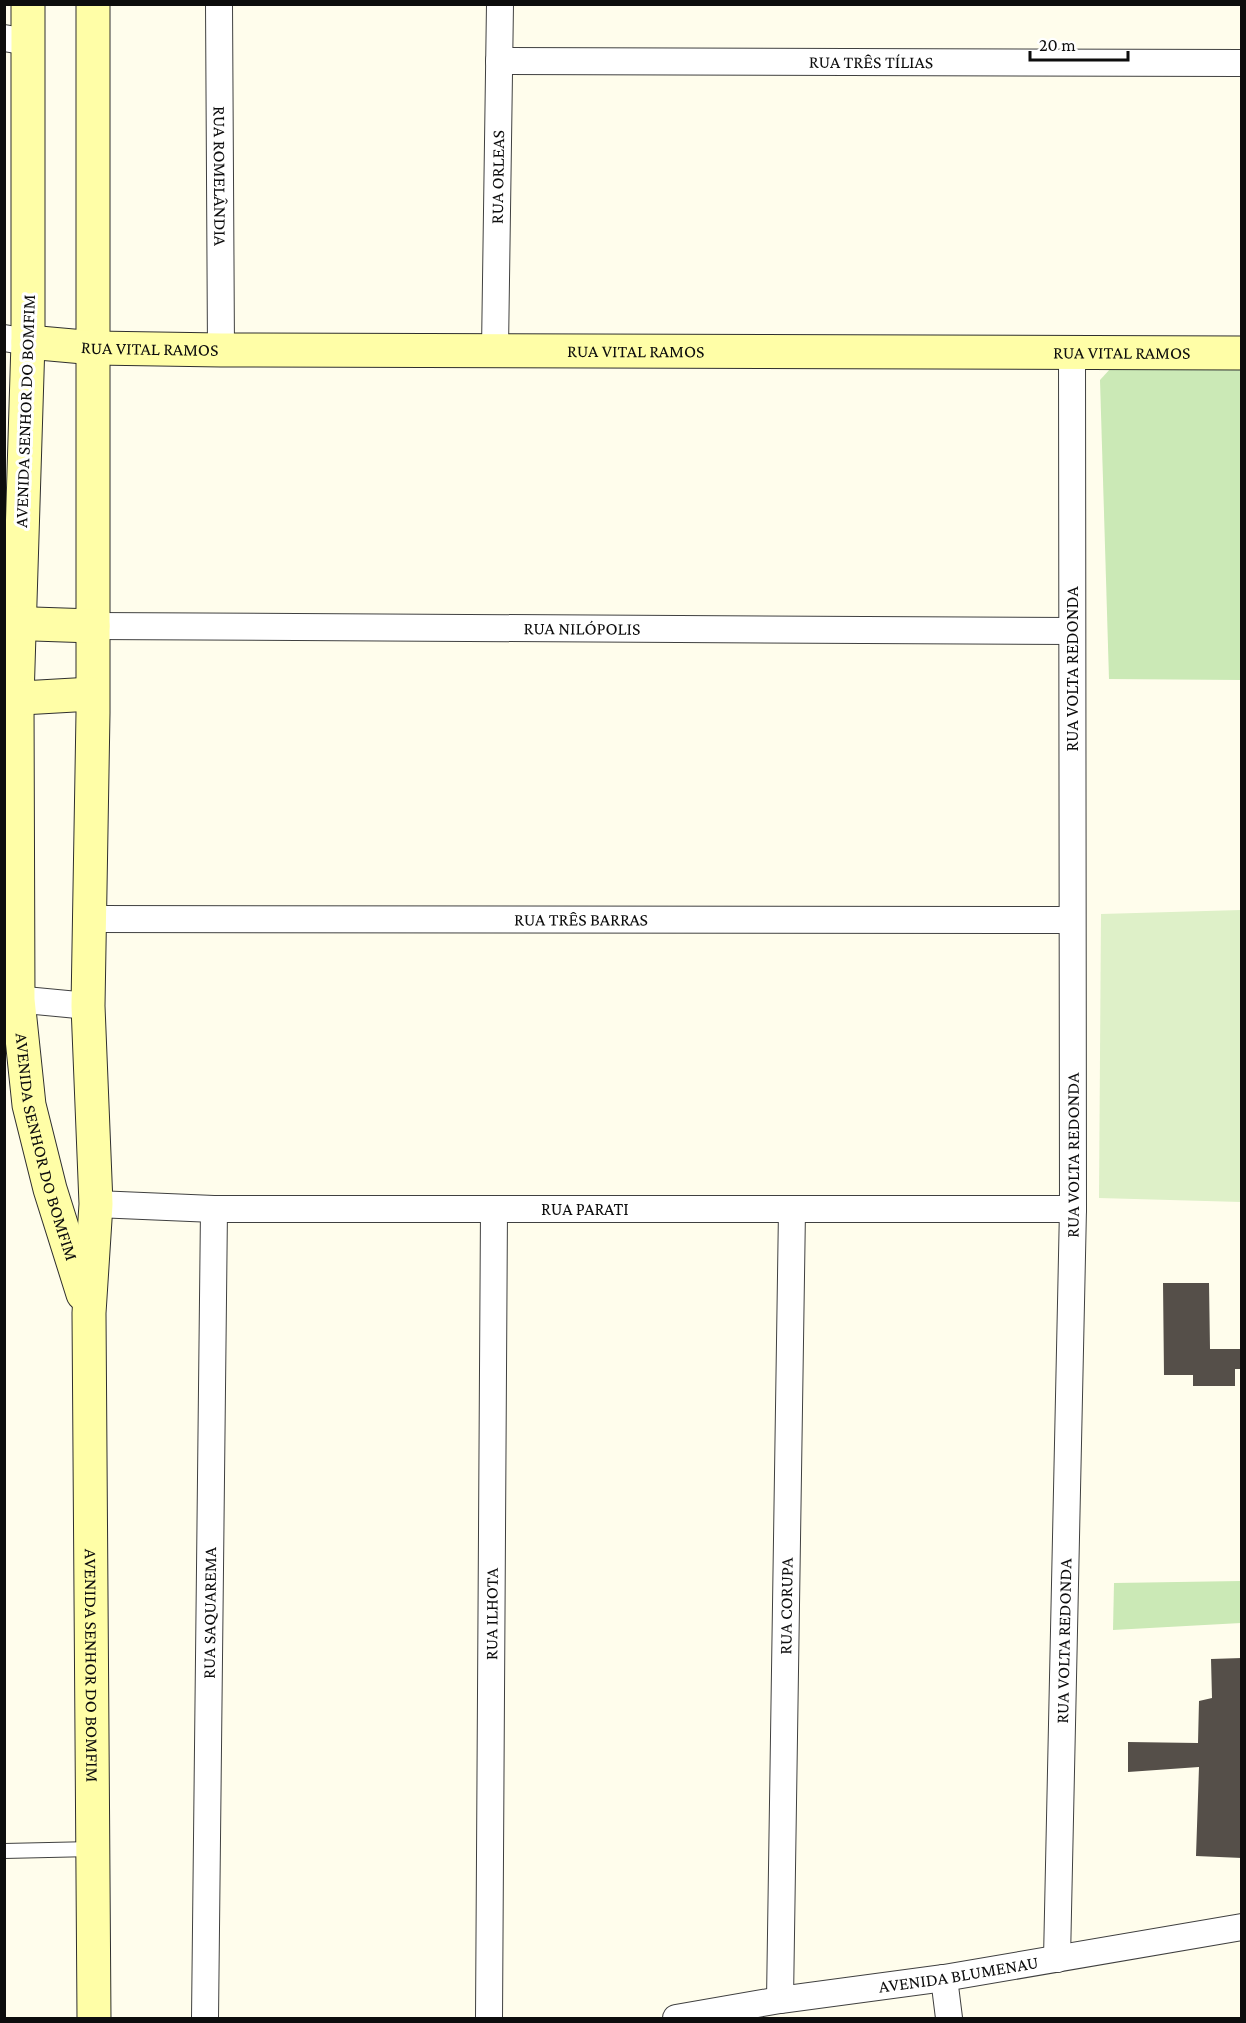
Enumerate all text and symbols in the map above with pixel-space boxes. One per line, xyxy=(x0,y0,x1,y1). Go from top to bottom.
scale bar xyxy=(1030,24,1128,62)
text: 20 m xyxy=(1039,35,1076,55)
street label: RUA TRÊS TÍLIAS xyxy=(809,52,933,72)
street label: RUA ROMELÂNDIA xyxy=(210,106,230,247)
street label: RUA ORLEAS xyxy=(487,130,508,224)
street label: AVENIDA SENHOR DO BOMFIM xyxy=(11,294,39,528)
street label: RUA VITAL RAMOS xyxy=(80,337,219,360)
street label: RUA VITAL RAMOS xyxy=(567,341,704,361)
street label: RUA VITAL RAMOS xyxy=(1053,342,1190,363)
street label: RUA VOLTA REDONDA xyxy=(1062,586,1082,752)
street label: RUA NILÓPOLIS xyxy=(523,618,641,639)
street label: RUA TRÊS BARRAS xyxy=(514,909,648,930)
street label: AVENIDA SENHOR DO BOMFIM xyxy=(11,1032,82,1263)
street label: RUA VOLTA REDONDA xyxy=(1062,1072,1083,1238)
street label: RUA PARATI xyxy=(541,1199,629,1219)
street label: RUA SAQUAREMA xyxy=(199,1546,220,1679)
street label: AVENIDA SENHOR DO BOMFIM xyxy=(81,1549,102,1783)
street label: RUA CORUPA xyxy=(775,1556,797,1655)
street label: RUA VOLTA REDONDA xyxy=(1052,1557,1076,1724)
street label: RUA ILHOTA xyxy=(481,1567,502,1660)
street label: AVENIDA BLUMENAU xyxy=(877,1952,1040,1997)

